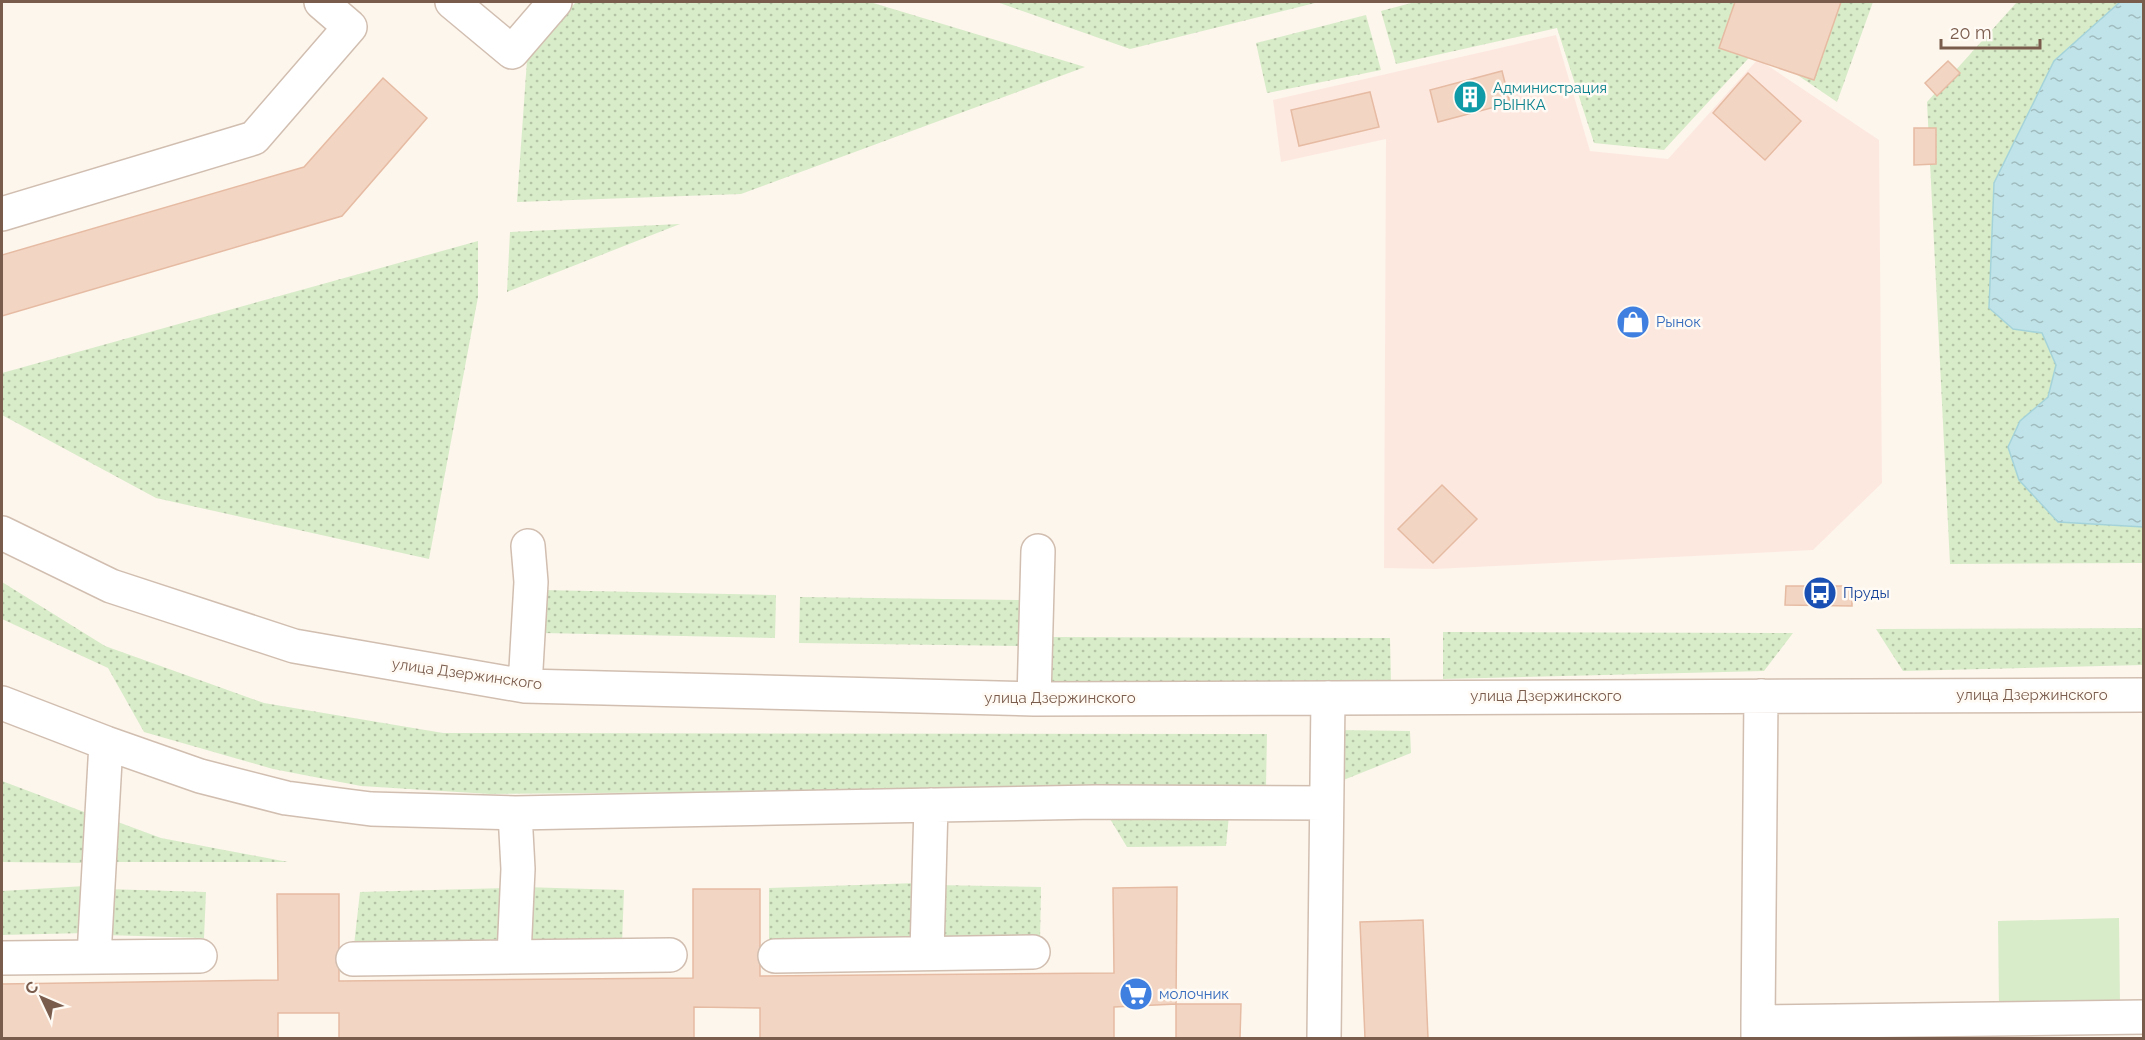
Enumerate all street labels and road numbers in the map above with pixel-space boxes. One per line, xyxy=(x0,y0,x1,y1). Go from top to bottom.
street label: улица Дзержинского xyxy=(391,655,543,693)
street label: улица Дзержинского xyxy=(1956,686,2108,704)
street label: улица Дзержинского xyxy=(1470,687,1622,705)
street label: улица Дзержинского xyxy=(984,689,1136,707)

